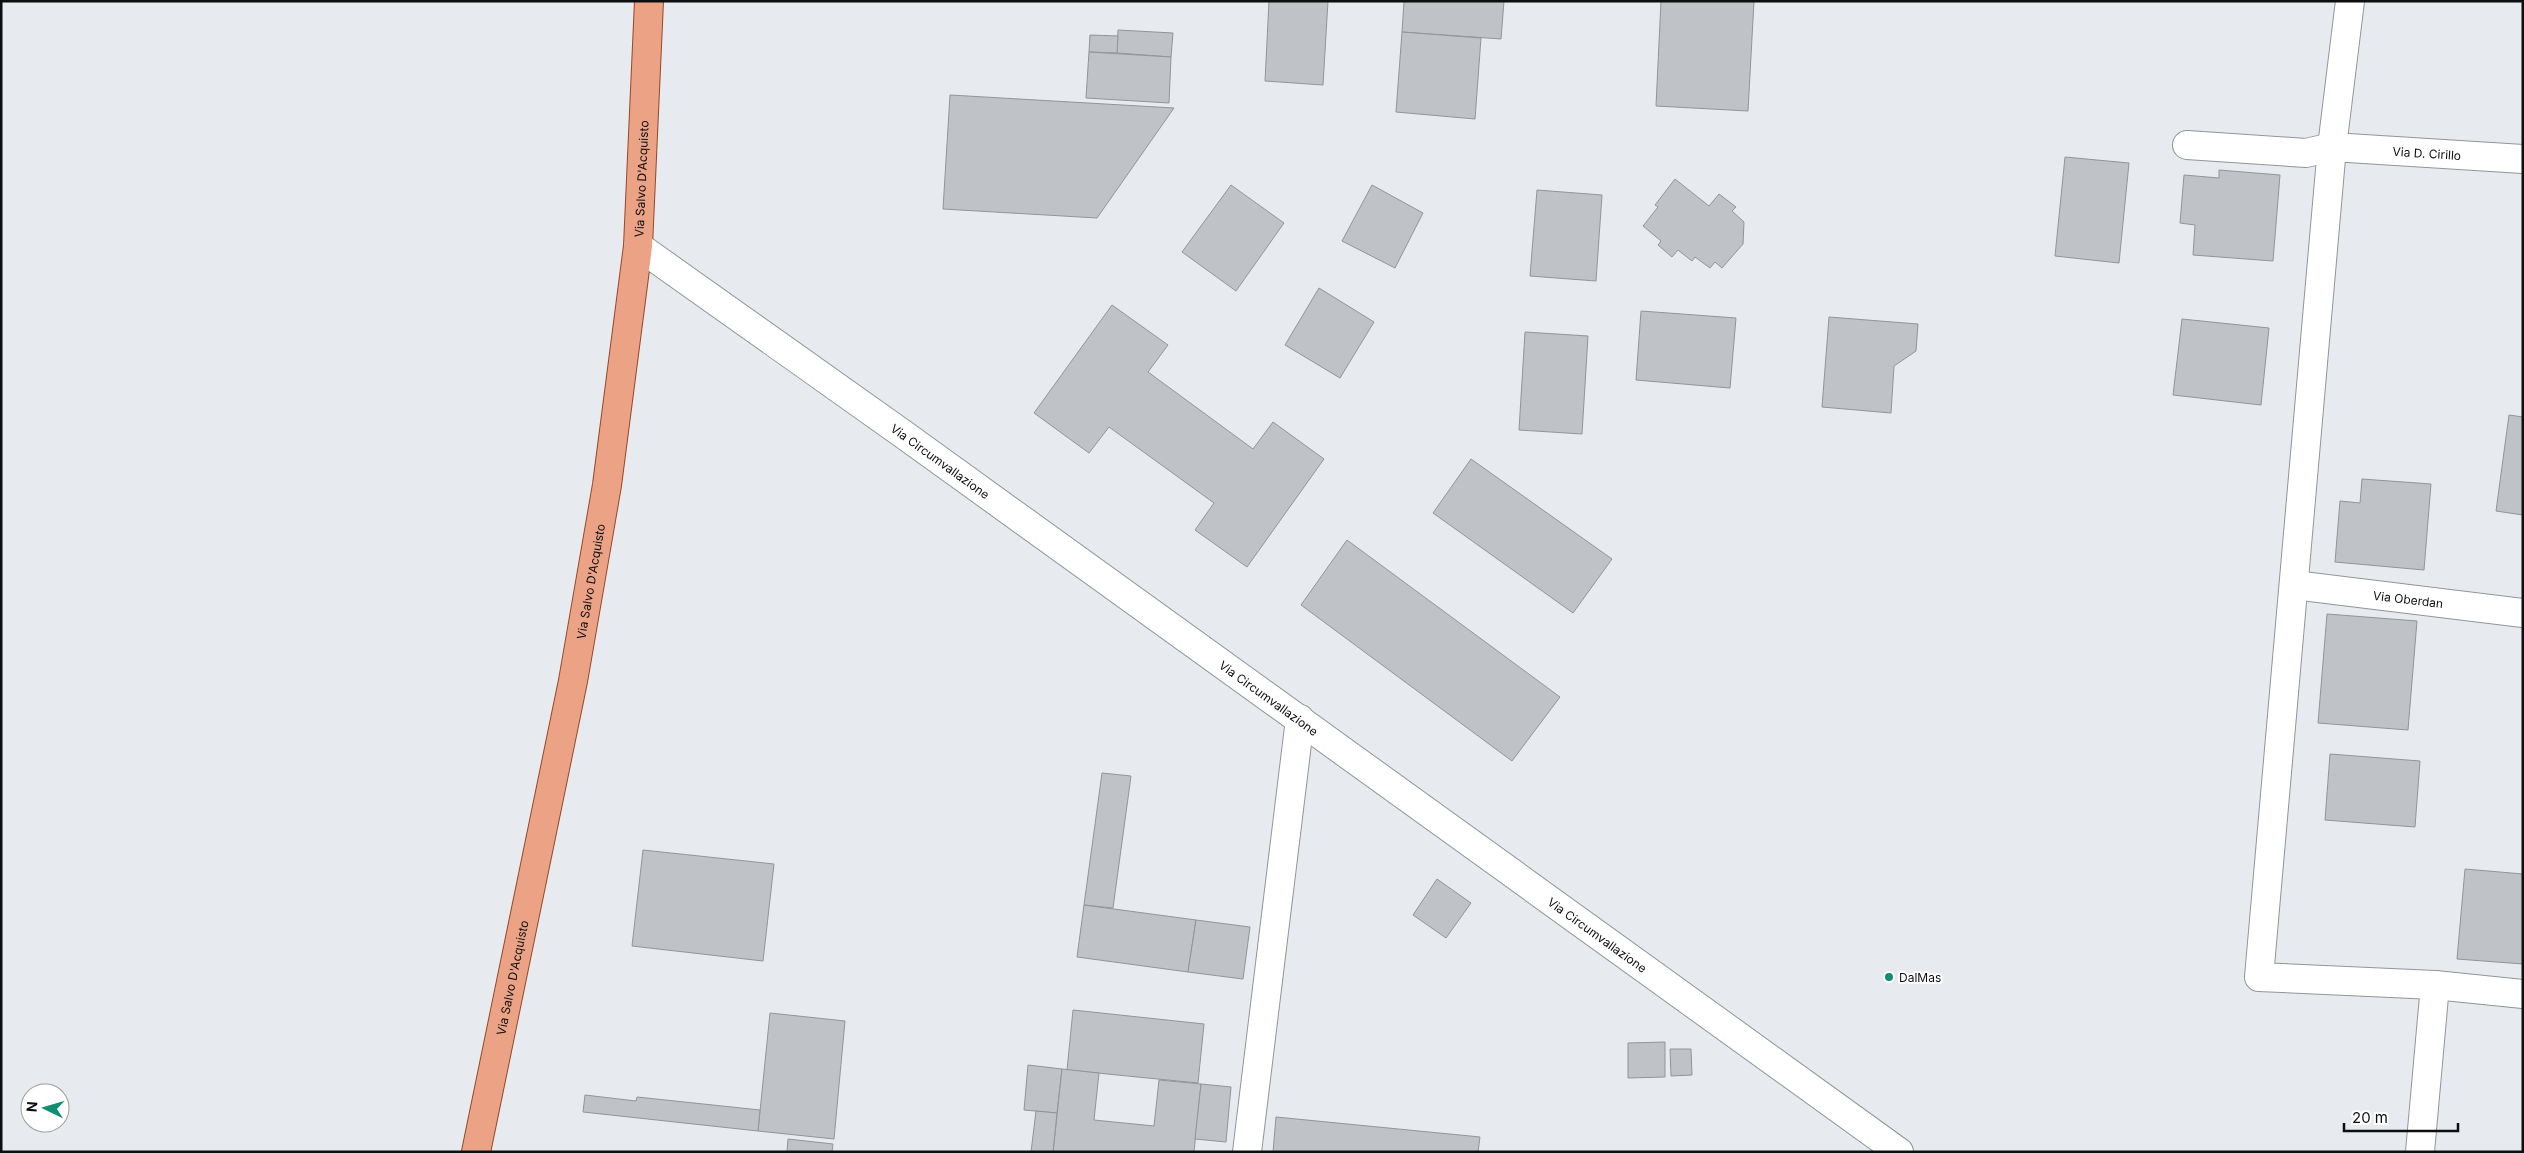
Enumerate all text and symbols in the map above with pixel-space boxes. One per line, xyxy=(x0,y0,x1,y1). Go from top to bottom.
street label: Via Salvo D'Acquisto xyxy=(631,120,651,238)
street label: Via D. Cirillo xyxy=(2392,143,2462,163)
street label: Via Circumvallazione xyxy=(888,420,993,502)
street label: Via Salvo D'Acquisto xyxy=(573,522,608,640)
street label: Via Oberdan xyxy=(2372,587,2444,611)
street label: Via Circumvallazione xyxy=(1216,657,1321,739)
street label: Via Circumvallazione xyxy=(1545,894,1650,975)
street label: Via Salvo D'Acquisto xyxy=(493,919,531,1036)
place label: DalMas xyxy=(1899,970,1941,985)
marker: DalMas xyxy=(1883,971,1895,983)
north arrow xyxy=(20,1083,70,1133)
scale bar xyxy=(2344,1100,2458,1132)
text: N xyxy=(23,1101,40,1113)
text: 20 m xyxy=(2352,1108,2388,1127)

